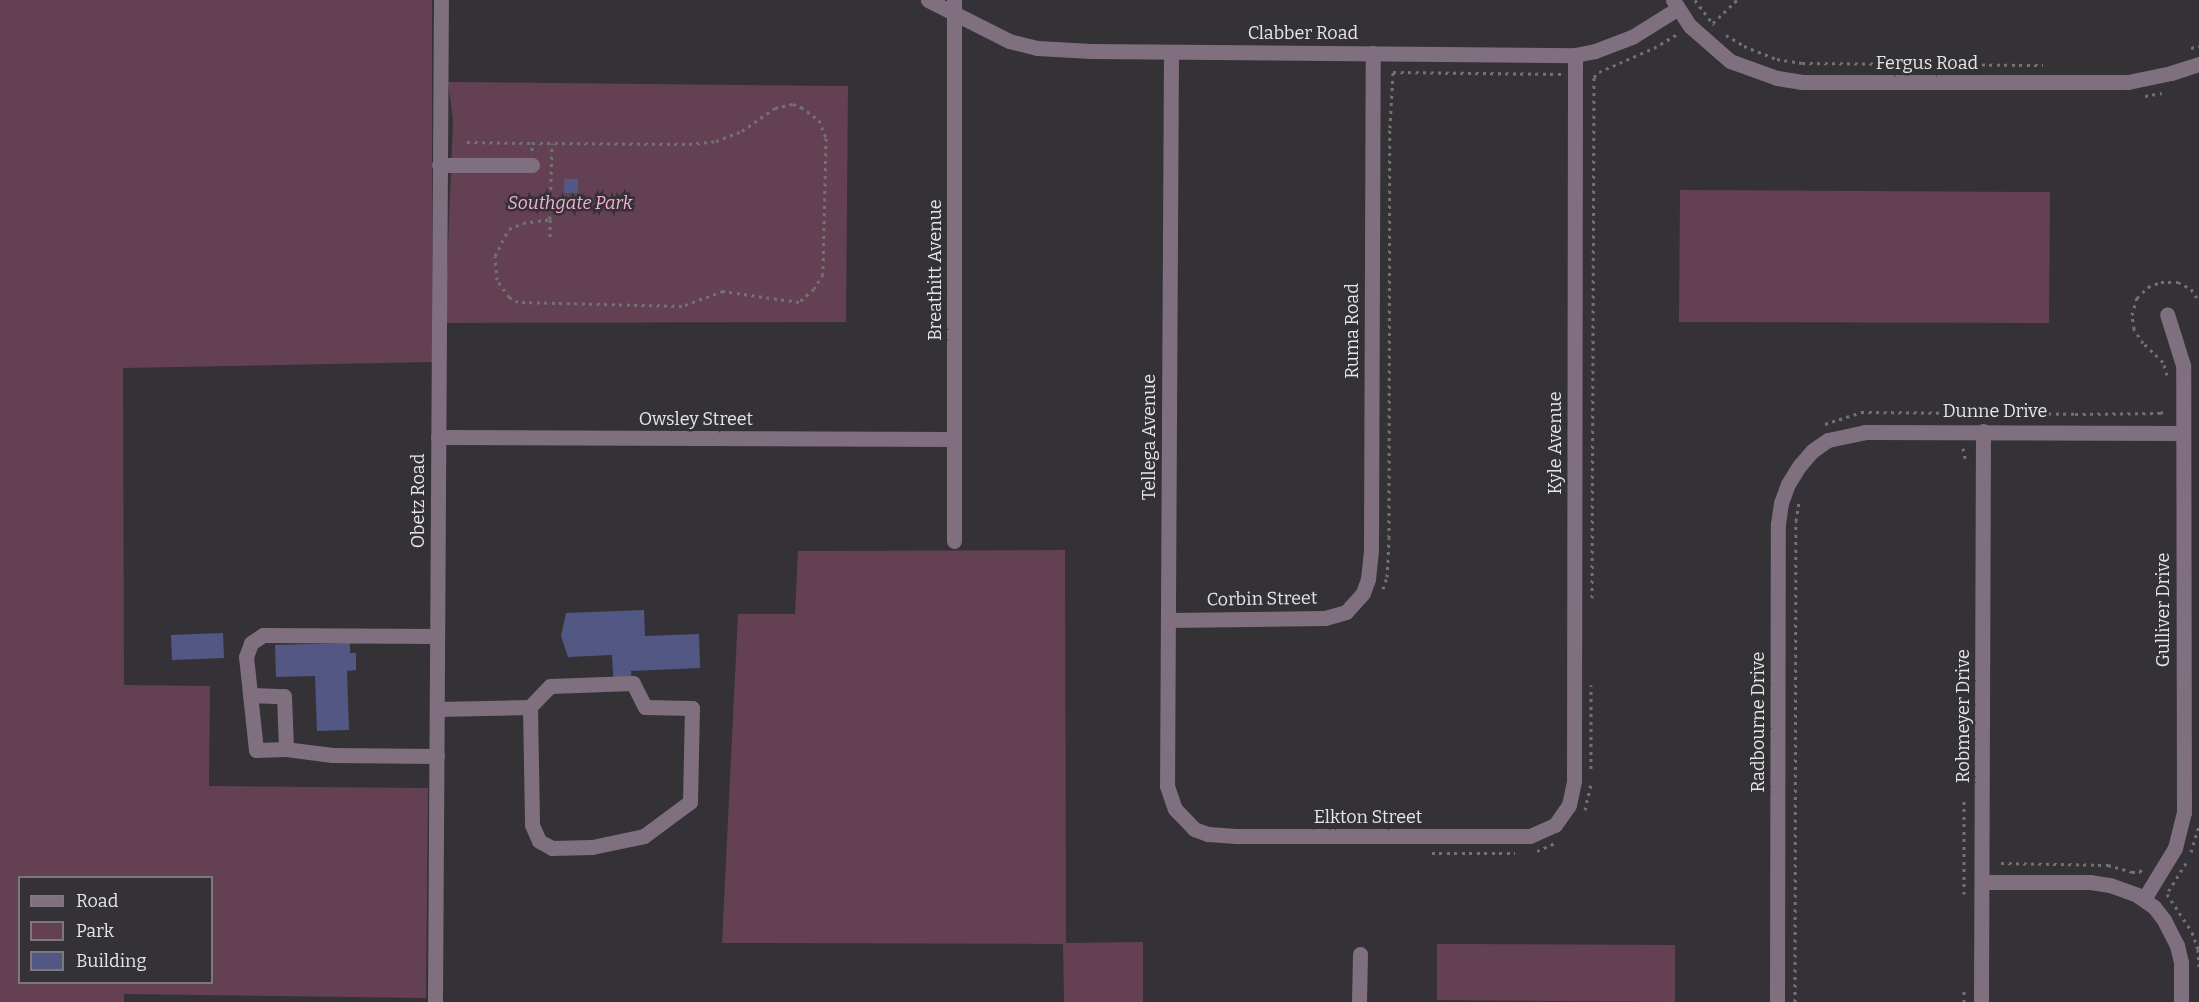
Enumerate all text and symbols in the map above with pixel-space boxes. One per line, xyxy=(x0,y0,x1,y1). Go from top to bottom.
street label: Clabber Road xyxy=(1248,22,1358,44)
street label: Fergus Road xyxy=(1876,52,1978,74)
park label: Southgate Park xyxy=(508,192,632,214)
street label: Breathitt Avenue xyxy=(924,199,946,341)
street label: Ruma Road xyxy=(1341,283,1363,379)
street label: Tellega Avenue xyxy=(1138,374,1160,500)
street label: Kyle Avenue xyxy=(1544,391,1566,495)
street label: Dunne Drive xyxy=(1943,400,2047,422)
street label: Owsley Street xyxy=(639,408,753,430)
street label: Obetz Road xyxy=(407,454,429,548)
street label: Gulliver Drive xyxy=(2152,553,2174,667)
street label: Corbin Street xyxy=(1206,587,1318,611)
street label: Robmeyer Drive xyxy=(1952,649,1974,783)
street label: Radbourne Drive xyxy=(1747,652,1769,792)
street label: Elkton Street xyxy=(1314,806,1422,828)
legend xyxy=(18,876,213,984)
text: Road xyxy=(76,890,118,912)
text: Park xyxy=(76,920,114,942)
text: Building xyxy=(76,950,147,972)

